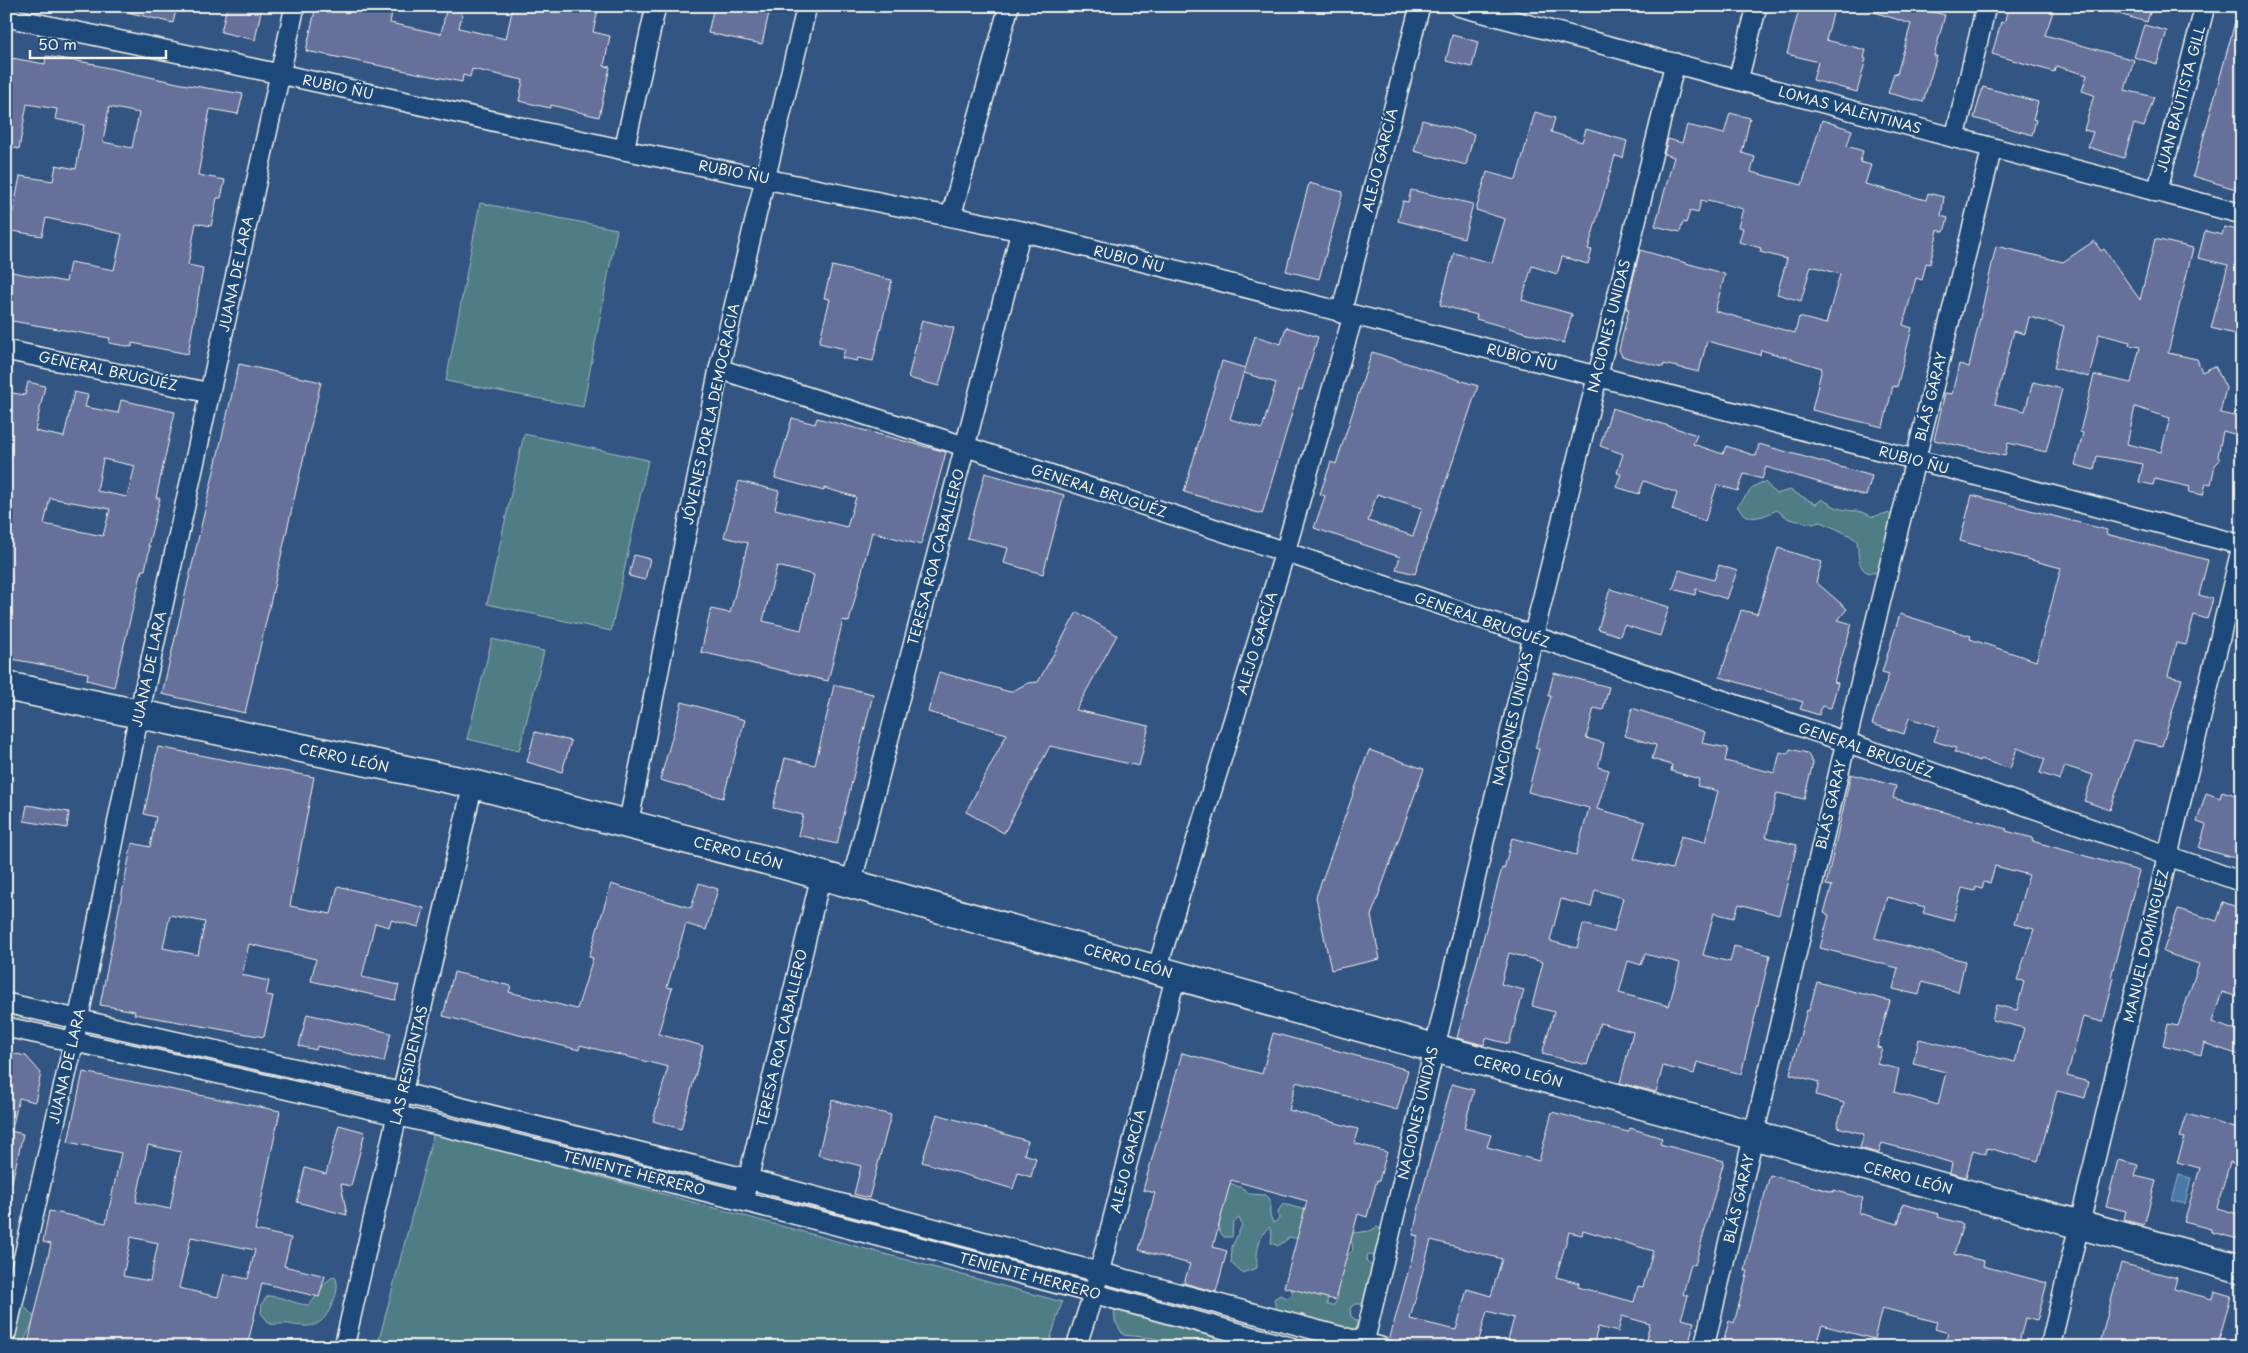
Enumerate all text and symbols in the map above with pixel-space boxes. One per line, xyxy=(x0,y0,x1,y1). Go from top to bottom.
street label: JUAN BAUTISTA GILL xyxy=(2151,23,2210,175)
scale bar xyxy=(30,28,166,60)
text: 50 m xyxy=(38,32,77,55)
street label: RUBIO ÑU xyxy=(301,69,376,104)
street label: LOMAS VALENTINAS xyxy=(1776,80,1924,139)
street label: ALEJO GARCÍA xyxy=(1356,105,1403,214)
street label: RUBIO ÑU xyxy=(697,154,771,189)
street label: JUANA DE LARA xyxy=(213,214,258,334)
street label: RUBIO ÑU xyxy=(1092,240,1167,277)
street label: NACIONES UNIDAS xyxy=(1582,257,1635,395)
street label: JÓVENES POR LA DEMOCRACIA xyxy=(677,301,744,527)
street label: RUBIO ÑU xyxy=(1485,338,1560,375)
street label: GENERAL BRUGUÉZ xyxy=(37,346,180,396)
street label: BLÁS GARAY xyxy=(1909,350,1952,444)
street label: RUBIO ÑU xyxy=(1877,440,1952,479)
street label: GENERAL BRUGUÉZ xyxy=(1029,459,1170,522)
street label: TERESA ROA CABALLERO xyxy=(902,466,969,647)
street label: GENERAL BRUGUÉZ xyxy=(1412,587,1553,653)
street label: ALEJO GARCÍA xyxy=(1231,589,1282,697)
street label: JUANA DE LARA xyxy=(126,609,171,729)
street label: NACIONES UNIDAS xyxy=(1487,650,1538,788)
street label: GENERAL BRUGUÉZ xyxy=(1796,717,1937,783)
street label: CERRO LEÓN xyxy=(297,738,391,777)
street label: BLÁS GARAY xyxy=(1810,758,1851,852)
street label: CERRO LEÓN xyxy=(691,831,785,875)
street label: MANUEL DOMÍNGUEZ xyxy=(2118,867,2173,1025)
street label: CERRO LEÓN xyxy=(1081,938,1175,983)
street label: TERESA ROA CABALLERO xyxy=(751,947,812,1129)
street label: LAS RESIDENTAS xyxy=(385,1003,432,1127)
street label: JUANA DE LARA xyxy=(43,1006,90,1126)
street label: NACIONES UNIDAS xyxy=(1392,1044,1443,1182)
street label: CERRO LEÓN xyxy=(1471,1049,1565,1093)
street label: ALEJO GARCÍA xyxy=(1104,1106,1151,1215)
street label: TENIENTE HERRERO xyxy=(561,1145,708,1200)
street label: BLÁS GARAY xyxy=(1718,1152,1759,1246)
street label: CERRO LEÓN xyxy=(1861,1156,1955,1200)
street label: TENIENTE HERRERO xyxy=(957,1246,1103,1305)

